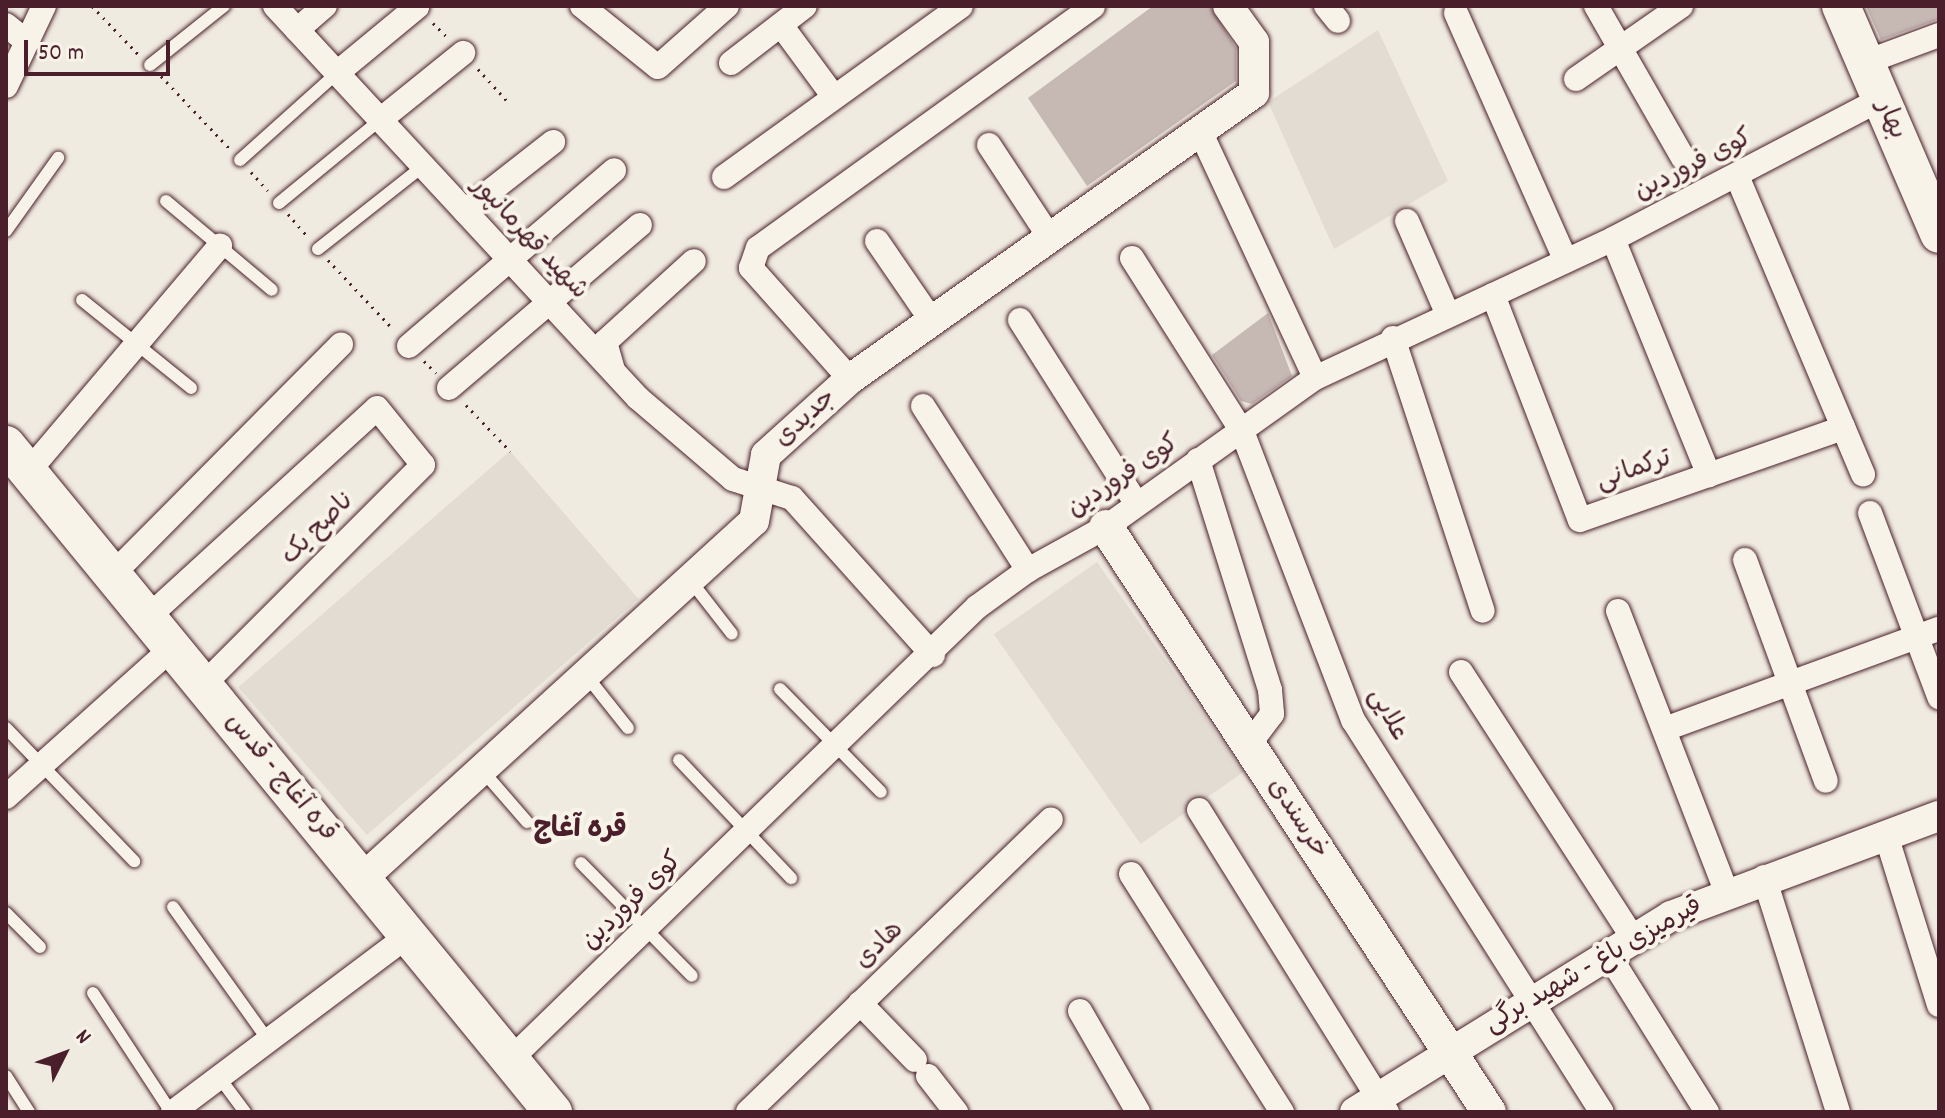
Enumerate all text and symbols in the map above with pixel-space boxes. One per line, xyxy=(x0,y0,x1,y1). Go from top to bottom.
scale bar xyxy=(28,24,174,74)
text: 50 m xyxy=(38,37,84,71)
street label: بهار xyxy=(1868,96,1912,144)
street label: کوی فروردین xyxy=(1630,123,1758,209)
street label: شهید قهرمانپور xyxy=(464,171,594,307)
street label: جدیدی xyxy=(769,383,843,455)
street label: کوی فروردین xyxy=(1062,428,1186,526)
street label: ترکمانی xyxy=(1592,444,1676,498)
street label: ناصح یک xyxy=(276,486,362,572)
street label: علایی xyxy=(1360,683,1414,747)
street label: قره آغاج - قدس xyxy=(217,707,343,849)
street label: خرسندی xyxy=(1259,773,1335,865)
district label: قره آغاج xyxy=(533,814,627,848)
street label: کوی فروردین xyxy=(576,846,690,958)
street label: قیرمیزی باغ - شهید برگی xyxy=(1480,891,1708,1041)
street label: هادی xyxy=(849,915,911,977)
north arrow xyxy=(24,1014,104,1094)
text: N xyxy=(67,1023,97,1052)

